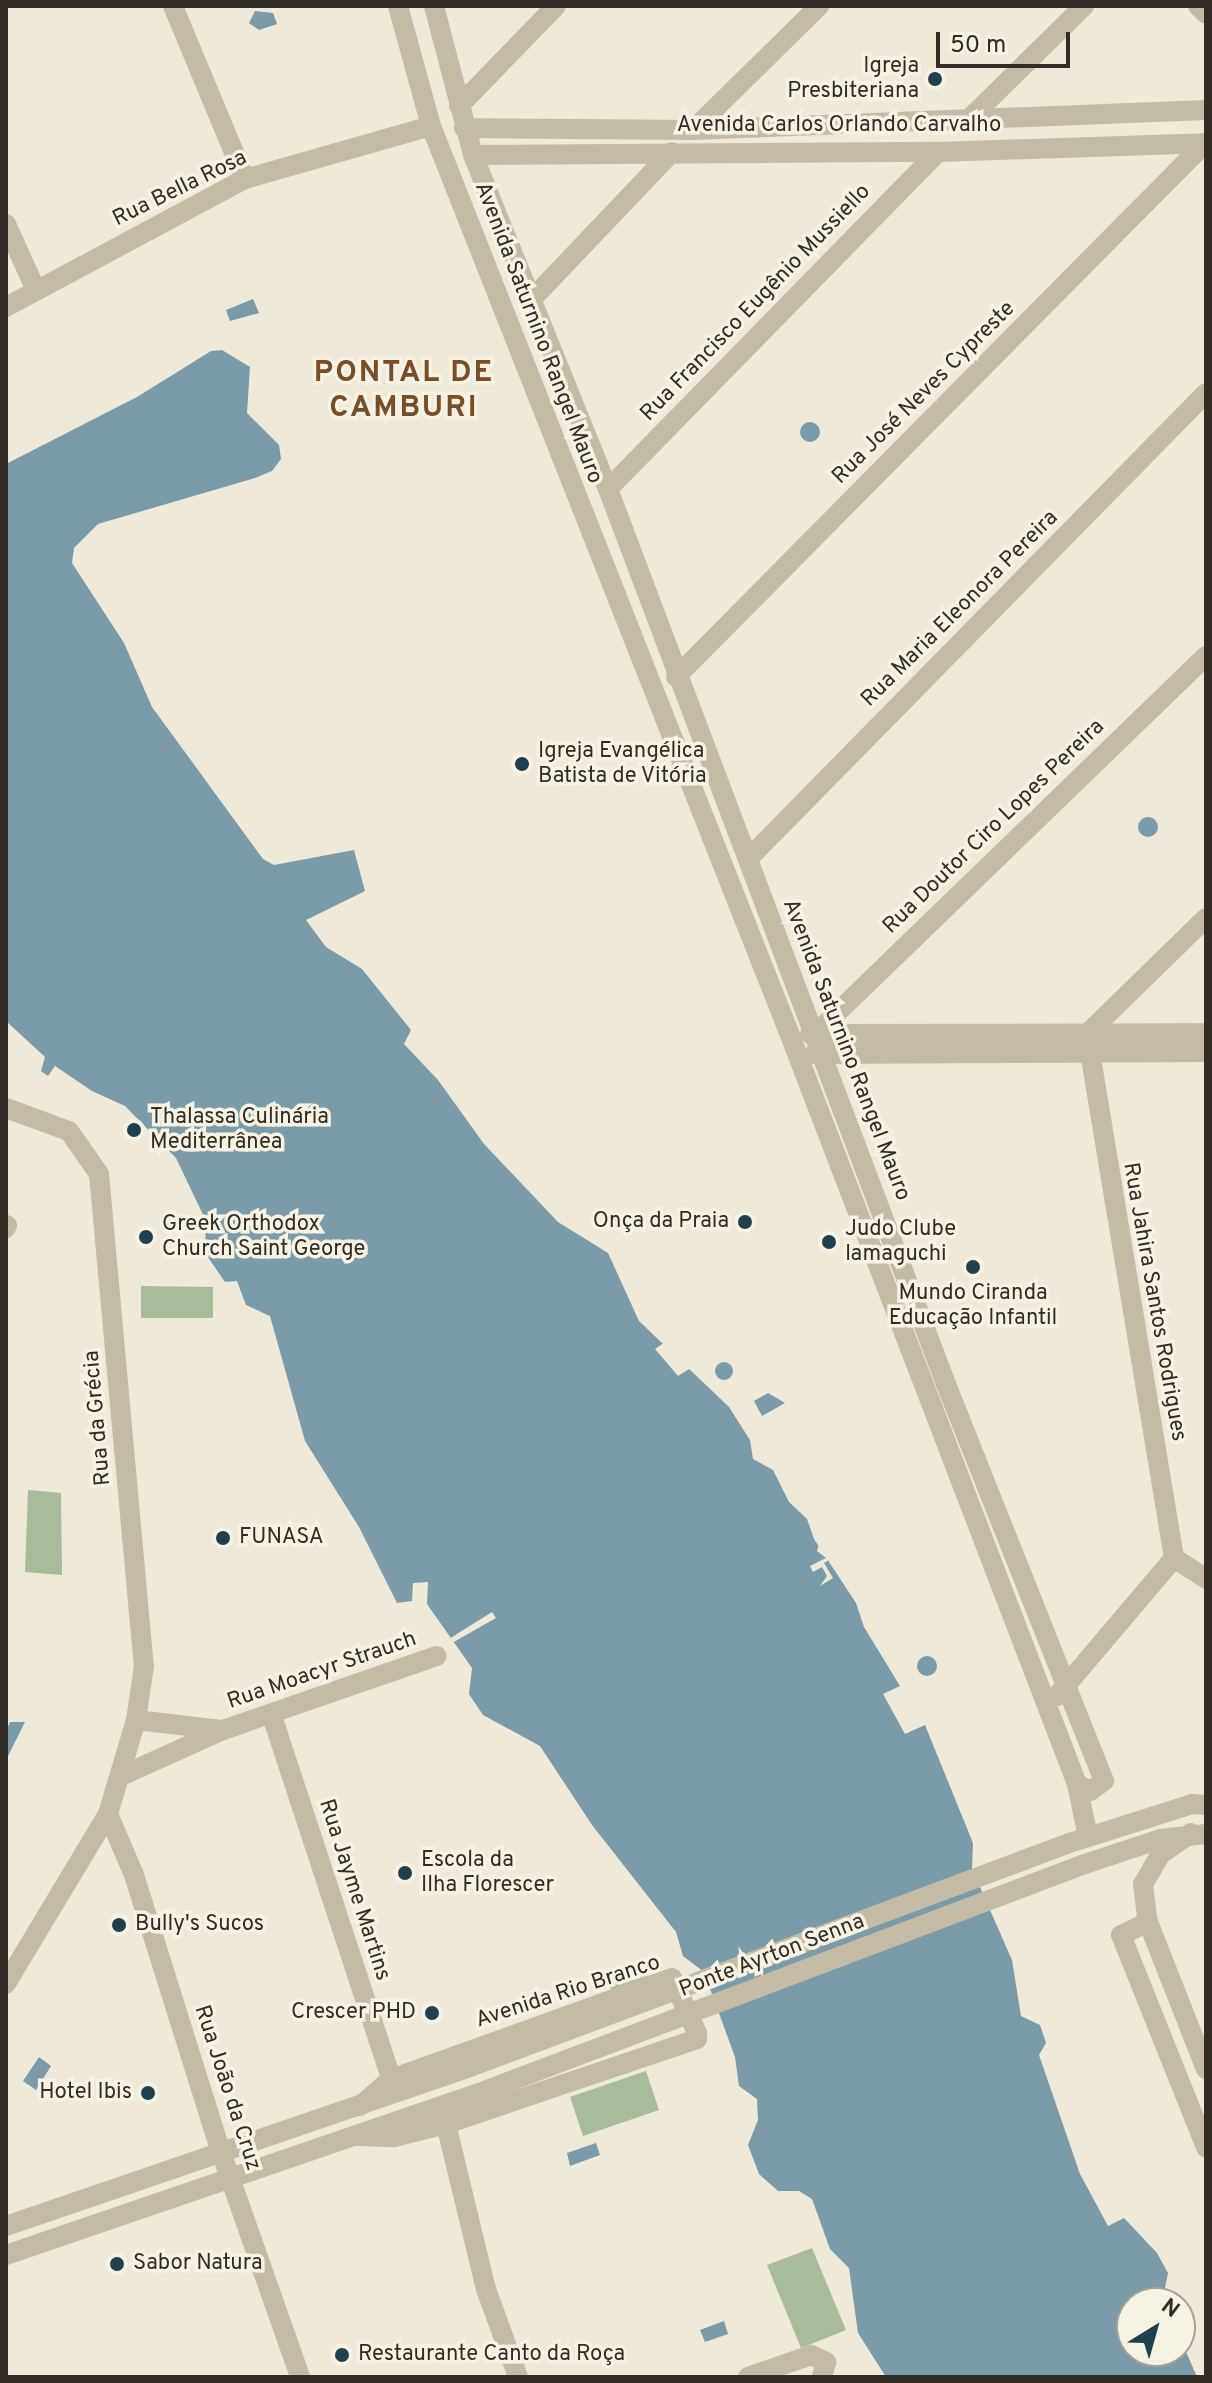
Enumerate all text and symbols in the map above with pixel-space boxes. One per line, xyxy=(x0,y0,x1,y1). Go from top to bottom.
scale bar xyxy=(940,16,1074,66)
text: 50 m xyxy=(950,31,1006,61)
place label: Igreja Presbiteriana xyxy=(787,53,919,104)
marker: Igreja Presbiteriana xyxy=(926,70,944,88)
street label: Avenida Carlos Orlando Carvalho xyxy=(677,113,1001,139)
street label: Rua Bella Rosa xyxy=(109,145,251,233)
street label: Avenida Saturnino Rangel Mauro xyxy=(468,178,608,488)
street label: Rua Francisco Eugênio Mussiello xyxy=(636,179,876,427)
street label: Rua José Neves Cypreste xyxy=(827,296,1021,490)
district label: PONTAL DE CAMBURI xyxy=(314,356,494,426)
street label: Rua Maria Eleonora Pereira xyxy=(856,505,1064,713)
street label: Rua Doutor Ciro Lopes Pereira xyxy=(878,714,1110,940)
place label: Igreja Evangélica Batista de Vitória xyxy=(538,738,708,790)
marker: Igreja Evangélica Batista de Vitória xyxy=(513,755,531,773)
street label: Avenida Saturnino Rangel Mauro xyxy=(776,895,916,1205)
place label: Thalassa Culinária Mediterrânea xyxy=(150,1104,329,1156)
marker: Thalassa Culinária Mediterrânea xyxy=(125,1121,143,1139)
street label: Rua Jahira Santos Rodrigues xyxy=(1116,1161,1192,1443)
place label: Onça da Praia xyxy=(593,1209,729,1235)
place label: Greek Orthodox Church Saint George xyxy=(162,1211,365,1262)
marker: Onça da Praia xyxy=(736,1213,754,1231)
place label: Judo Clube Iamaguchi xyxy=(845,1216,956,1268)
marker: Greek Orthodox Church Saint George xyxy=(137,1228,155,1246)
marker: Judo Clube Iamaguchi xyxy=(820,1233,838,1251)
marker: Mundo Ciranda Educação Infantil xyxy=(964,1258,982,1276)
place label: Mundo Ciranda Educação Infantil xyxy=(889,1280,1057,1332)
street label: Rua da Grécia xyxy=(79,1349,117,1487)
place label: FUNASA xyxy=(239,1525,324,1551)
marker: FUNASA xyxy=(214,1529,232,1547)
street label: Rua Moacyr Strauch xyxy=(224,1626,420,1716)
street label: Rua Jayme Martins xyxy=(312,1796,396,1984)
place label: Escola da Ilha Florescer xyxy=(421,1847,554,1898)
marker: Escola da Ilha Florescer xyxy=(396,1864,414,1882)
street label: Ponte Ayrton Senna xyxy=(675,1908,869,2004)
place label: Bully's Sucos xyxy=(135,1912,264,1938)
marker: Bully's Sucos xyxy=(110,1916,128,1934)
street label: Avenida Rio Branco xyxy=(472,1950,664,2034)
place label: Crescer PHD xyxy=(291,2000,416,2026)
street label: Rua João da Cruz xyxy=(188,2002,266,2174)
marker: Crescer PHD xyxy=(423,2004,441,2022)
place label: Hotel Ibis xyxy=(39,2080,132,2106)
marker: Hotel Ibis xyxy=(139,2084,157,2102)
place label: Sabor Natura xyxy=(133,2251,263,2277)
marker: Sabor Natura xyxy=(108,2255,126,2273)
north arrow xyxy=(1116,2287,1196,2367)
text: N xyxy=(1155,2293,1184,2325)
place label: Restaurante Canto da Roça xyxy=(358,2342,625,2368)
marker: Restaurante Canto da Roça xyxy=(333,2346,351,2364)

